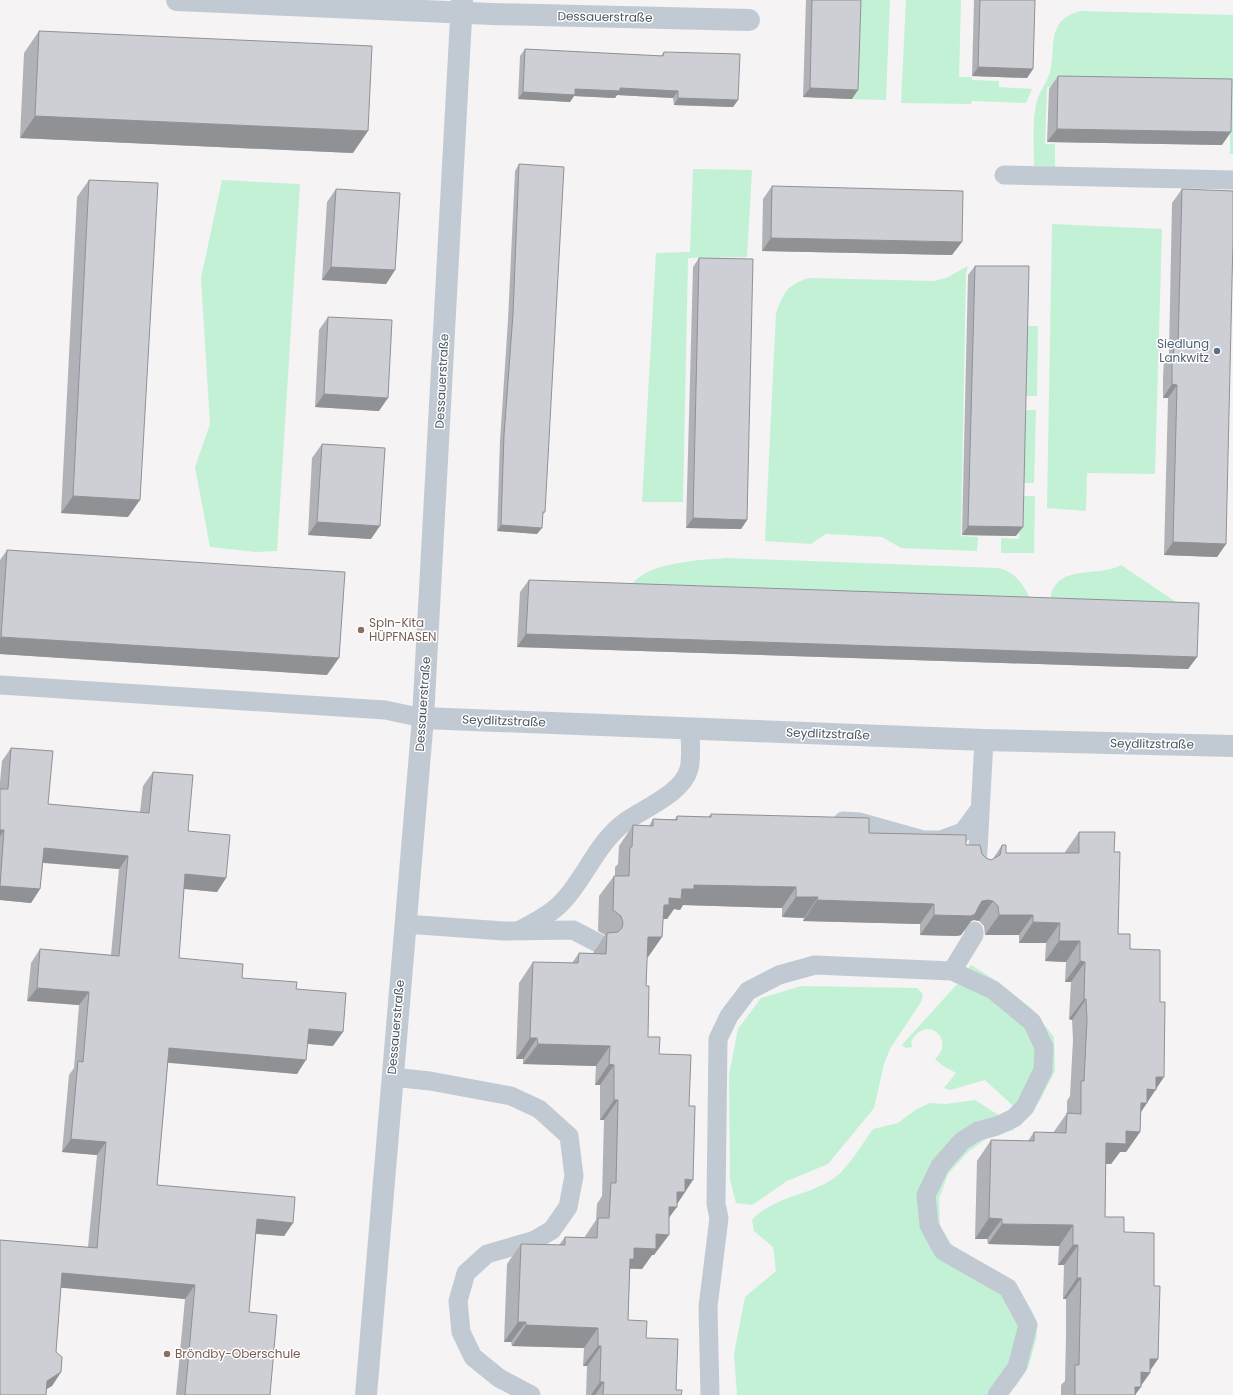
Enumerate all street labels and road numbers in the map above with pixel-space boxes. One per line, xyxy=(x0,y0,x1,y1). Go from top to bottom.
street label: Dessauerstraße xyxy=(557,7,653,26)
street label: Dessauerstraße xyxy=(431,333,452,429)
street label: Dessauerstraße xyxy=(411,656,434,752)
street label: Seydlitzstraße xyxy=(462,711,546,730)
street label: Seydlitzstraße xyxy=(786,724,870,743)
street label: Seydlitzstraße xyxy=(1110,734,1194,753)
street label: Dessauerstraße xyxy=(383,979,408,1075)

